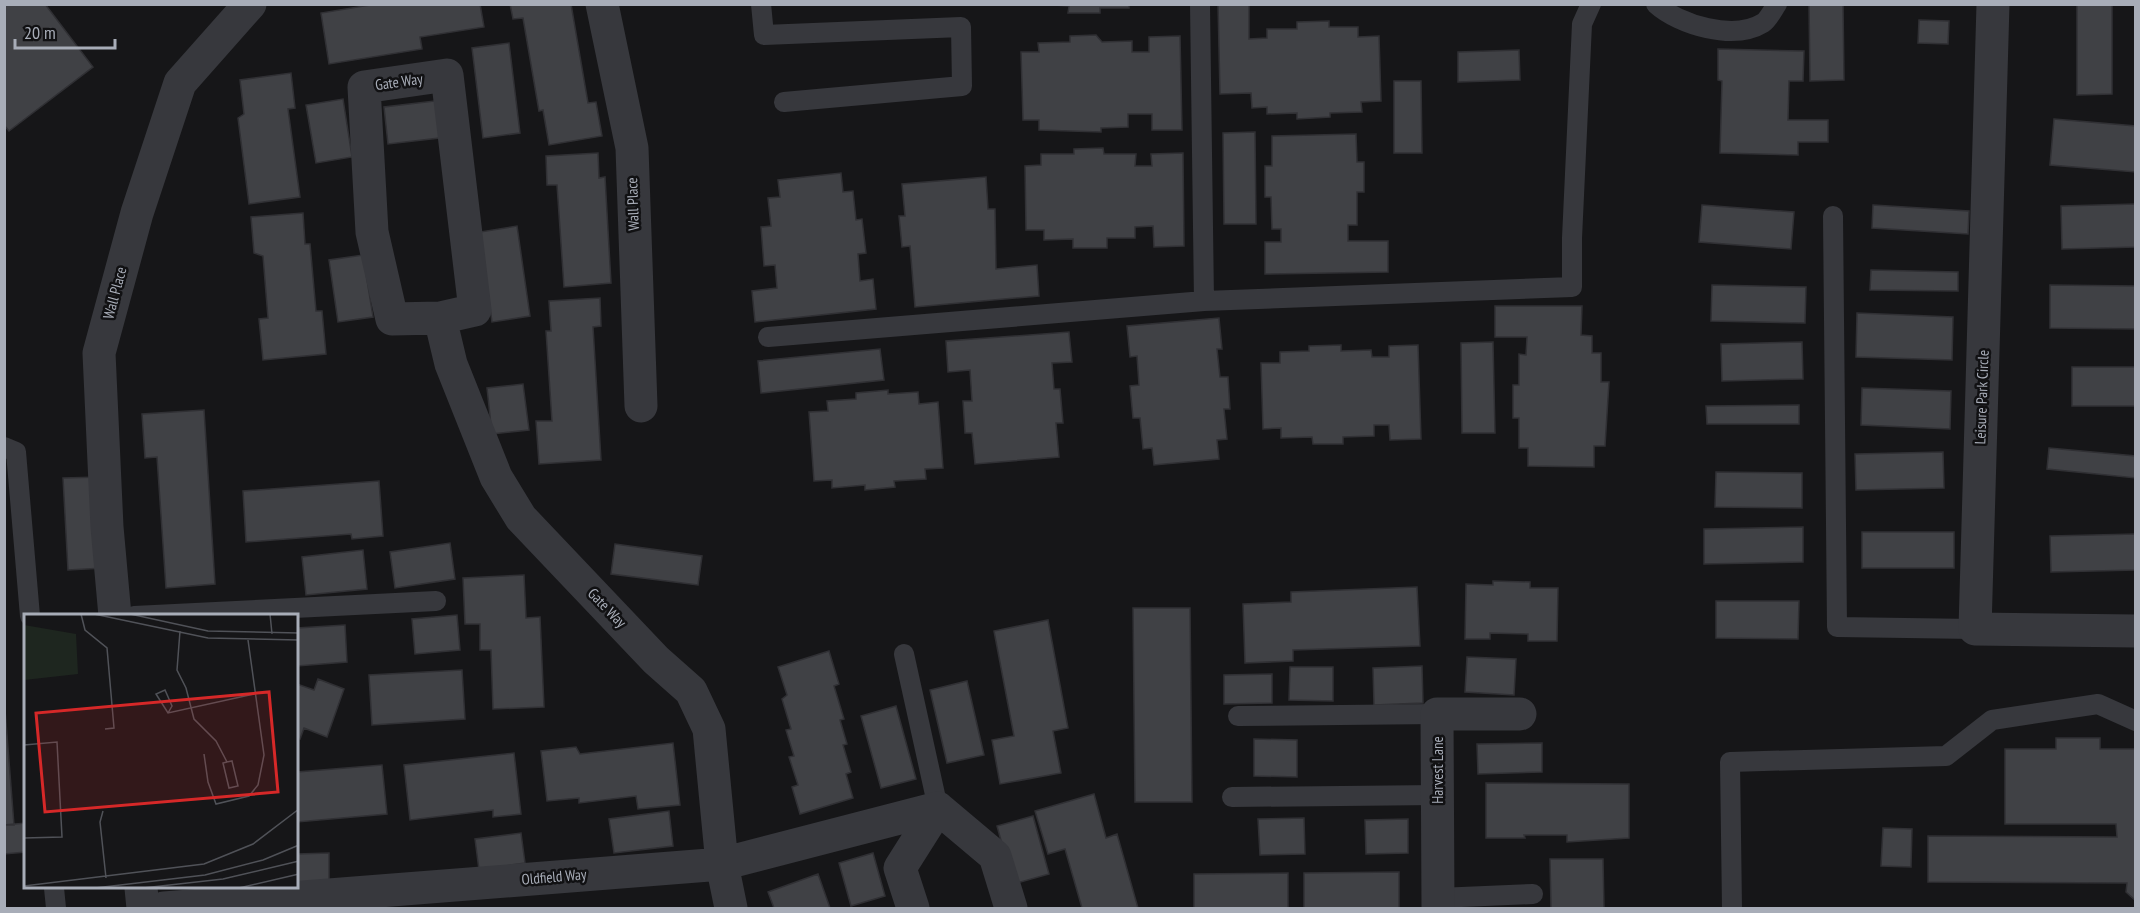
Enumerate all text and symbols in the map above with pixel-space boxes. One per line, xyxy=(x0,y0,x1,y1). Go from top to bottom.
scale bar xyxy=(15,12,116,50)
text: 20 m xyxy=(24,21,56,44)
street label: Gate Way xyxy=(374,69,424,94)
street label: Wall Place xyxy=(622,177,643,231)
street label: Wall Place xyxy=(98,265,131,321)
street label: Leisure Park Circle xyxy=(1970,349,1993,445)
street label: Gate Way xyxy=(584,584,631,632)
inset map xyxy=(24,614,298,889)
street label: Harvest Lane xyxy=(1428,736,1447,804)
street label: Oldfield Way xyxy=(521,864,588,889)

